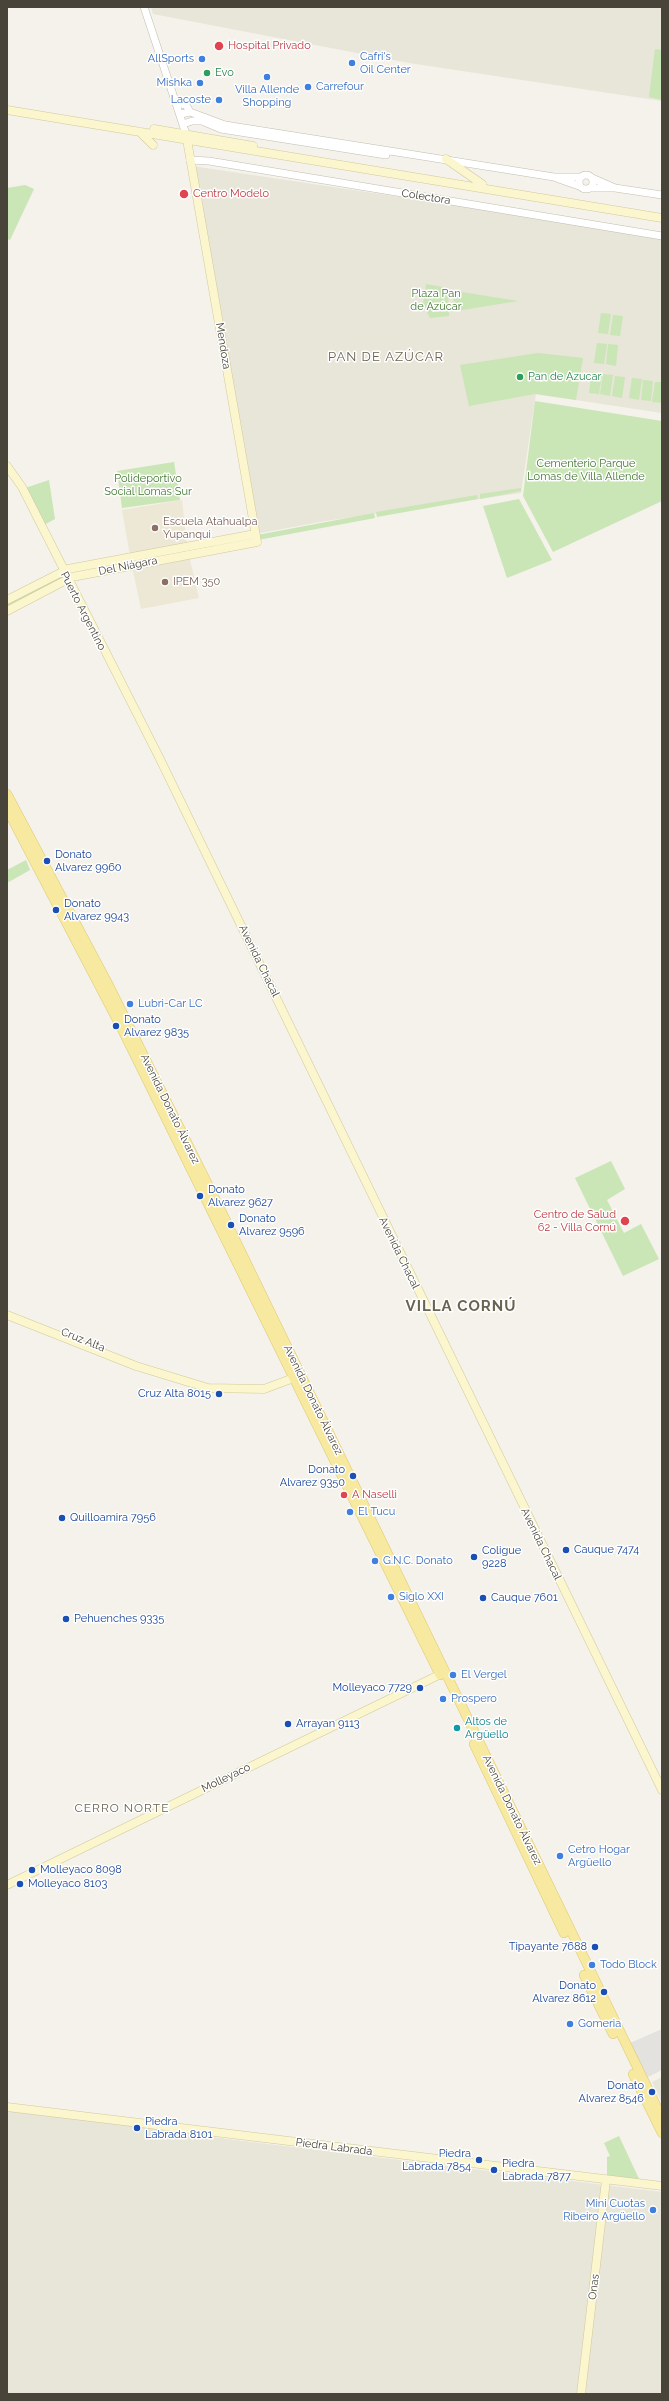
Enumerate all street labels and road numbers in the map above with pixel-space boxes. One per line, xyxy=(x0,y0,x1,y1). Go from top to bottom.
street label: Colectora xyxy=(400,187,452,207)
street label: Mendoza xyxy=(213,322,233,370)
street label: Del Niágara xyxy=(97,554,159,578)
street label: Puerto Argentino xyxy=(58,569,108,653)
street label: Avenida Chacal xyxy=(236,923,282,999)
street label: Avenida Donato Álvarez xyxy=(138,1052,202,1166)
street label: Avenida Chacal xyxy=(376,1215,422,1291)
street label: Cruz Alta xyxy=(59,1325,107,1355)
street label: Avenida Donato Álvarez xyxy=(281,1343,345,1457)
street label: Avenida Chacal xyxy=(518,1506,564,1582)
street label: Avenida Donato Álvarez xyxy=(480,1753,544,1867)
street label: Molleyaco xyxy=(199,1761,253,1795)
street label: Piedra Labrada xyxy=(295,2136,373,2158)
street label: Onas xyxy=(586,2273,602,2301)

